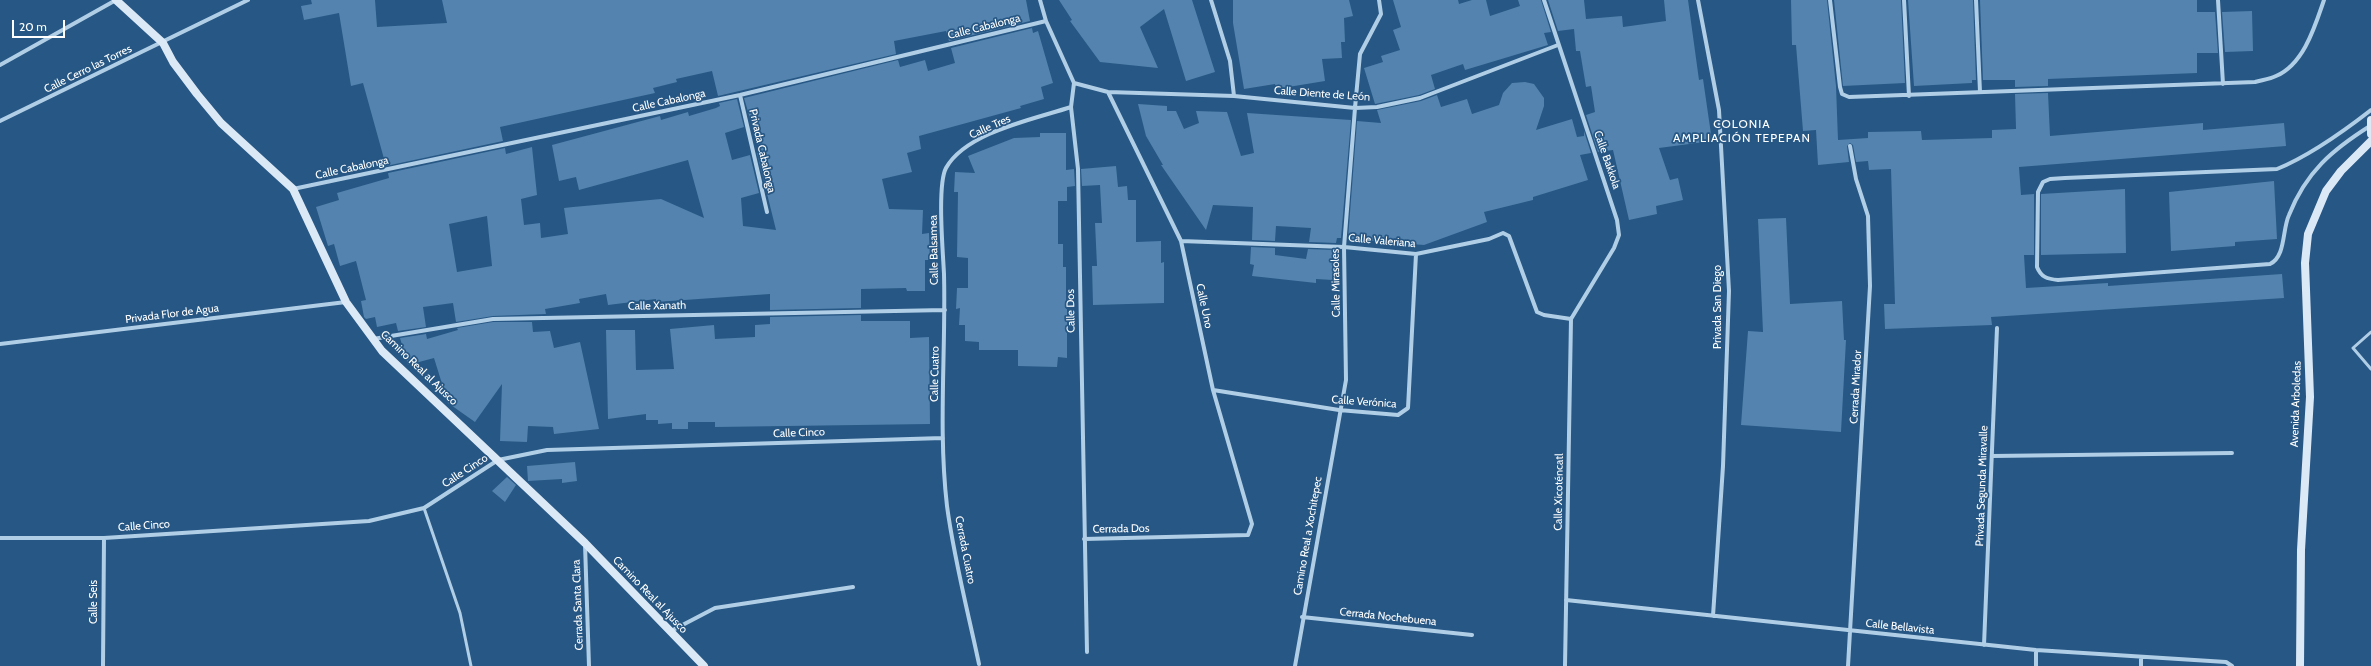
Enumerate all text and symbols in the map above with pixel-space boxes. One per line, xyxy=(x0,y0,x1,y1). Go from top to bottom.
scale bar xyxy=(14,12,67,38)
street label: Calle Cabalonga xyxy=(946,12,1022,42)
text: 20 m xyxy=(19,19,47,34)
street label: Calle Cerro las Torres xyxy=(42,42,134,96)
street label: Calle Diente de León xyxy=(1273,84,1371,104)
street label: Calle Cabalonga xyxy=(631,87,707,115)
street label: Privada Cabalonga xyxy=(746,108,778,194)
street label: Calle Tres xyxy=(967,112,1013,142)
district label: COLONIA AMPLIACIÓN TEPEPAN xyxy=(1673,117,1811,145)
street label: Calle Bakkola xyxy=(1591,129,1623,191)
street label: Calle Cabalonga xyxy=(314,154,390,182)
street label: Calle Balsamea xyxy=(927,215,941,285)
street label: Calle Valeriana xyxy=(1348,231,1416,251)
street label: Calle Mirasoles xyxy=(1329,249,1343,317)
street label: Privada San Diego xyxy=(1711,265,1725,349)
street label: Calle Uno xyxy=(1193,282,1215,330)
street label: Calle Dos xyxy=(1064,289,1078,333)
street label: Calle Xanath xyxy=(628,299,686,313)
street label: Privada Flor de Agua xyxy=(124,302,220,326)
street label: Camino Real al Ajusco xyxy=(378,328,460,408)
street label: Calle Cuatro xyxy=(928,346,942,402)
street label: Cerrada Mirador xyxy=(1847,350,1865,424)
street label: Avenida Arboledas xyxy=(2288,361,2304,447)
street label: Calle Verónica xyxy=(1331,393,1397,411)
street label: Calle Cinco xyxy=(773,425,825,441)
street label: Privada Segunda Miravalle xyxy=(1973,425,1991,547)
street label: Calle Cinco xyxy=(440,451,490,491)
street label: Calle Xicoténcatl xyxy=(1552,453,1566,531)
street label: Camino Real a Xochitepec xyxy=(1291,476,1325,596)
street label: Cerrada Cuatro xyxy=(952,515,978,585)
street label: Calle Cinco xyxy=(118,518,170,534)
street label: Cerrada Dos xyxy=(1092,522,1150,536)
street label: Camino Real al Ajusco xyxy=(610,554,690,636)
street label: Cerrada Santa Clara xyxy=(570,559,586,651)
street label: Calle Seis xyxy=(87,580,101,624)
street label: Cerrada Nochebuena xyxy=(1339,605,1437,629)
street label: Calle Bellavista xyxy=(1865,617,1935,637)

